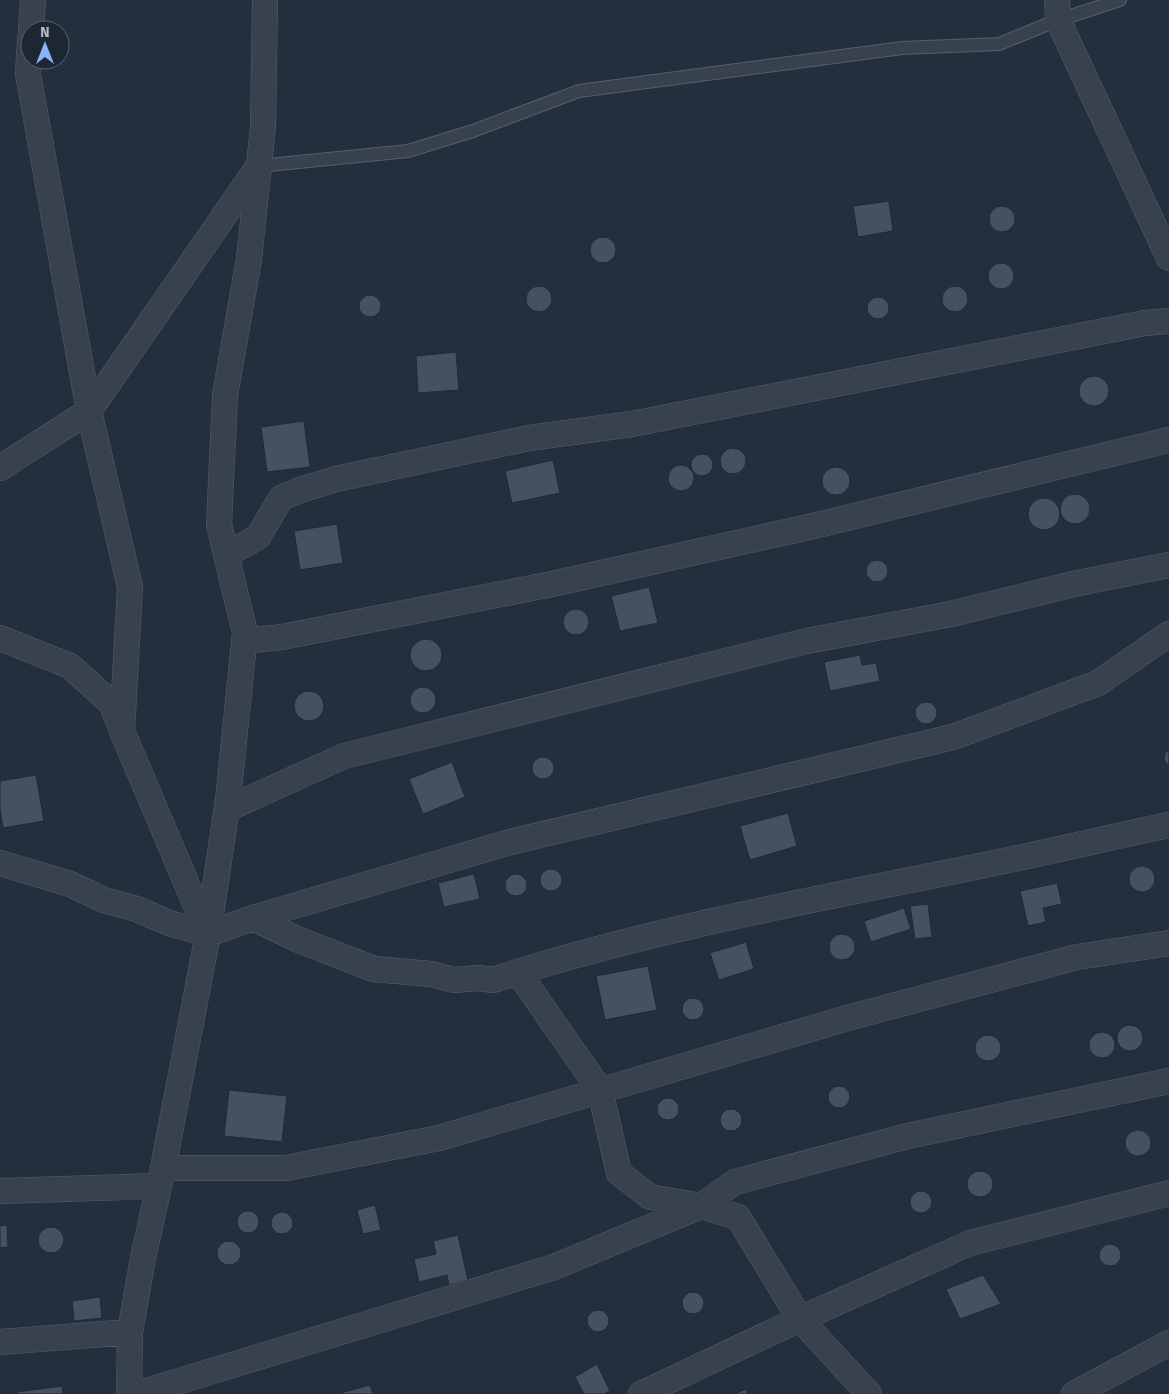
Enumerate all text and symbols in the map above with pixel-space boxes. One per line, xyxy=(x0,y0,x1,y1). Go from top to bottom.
north arrow xyxy=(20,20,70,70)
text: N xyxy=(40,24,50,41)

